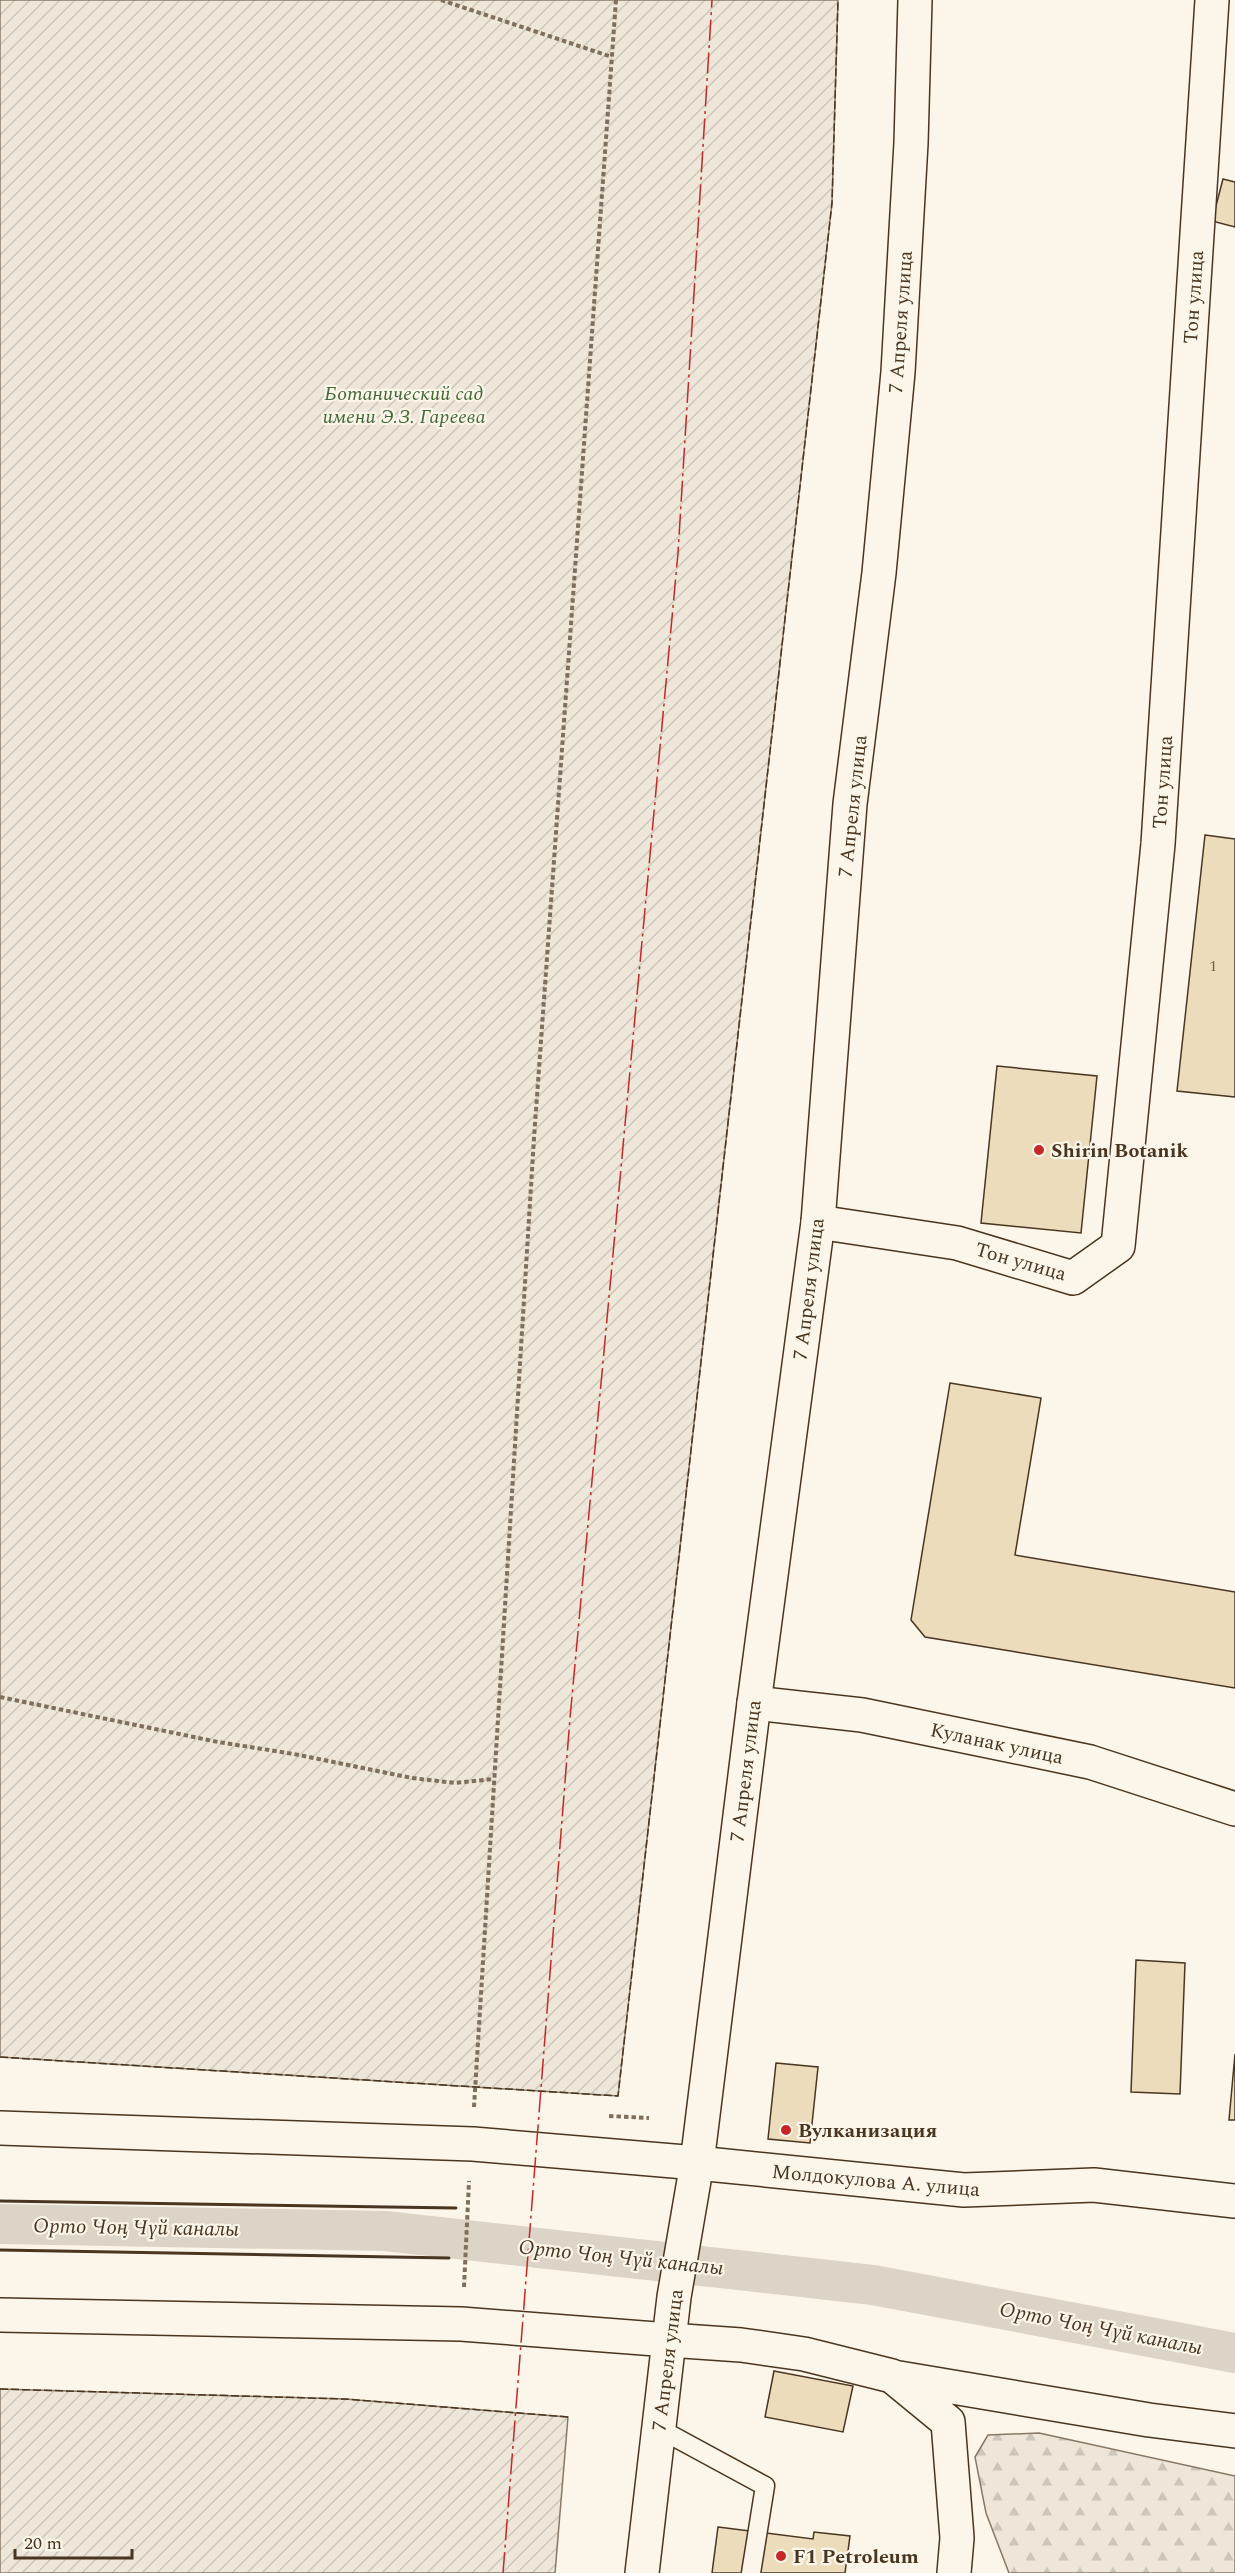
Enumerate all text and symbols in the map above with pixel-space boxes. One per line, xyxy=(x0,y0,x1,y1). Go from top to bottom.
street label: 7 Апреля улица xyxy=(881,249,921,394)
street label: Тон улица xyxy=(1176,249,1212,345)
park label: Ботанический сад имени Э.З. Гареева xyxy=(322,379,486,432)
street label: 7 Апреля улица xyxy=(831,733,875,879)
street label: Тон улица xyxy=(1145,734,1181,830)
house number: 1 xyxy=(1209,954,1217,978)
place label: Shirin Botanik xyxy=(1051,1136,1188,1166)
marker: Shirin Botanik xyxy=(1032,1143,1046,1157)
street label: 7 Апреля улица xyxy=(785,1216,833,1362)
street label: Тон улица xyxy=(971,1235,1070,1289)
street label: 7 Апреля улица xyxy=(722,1698,770,1844)
street label: Куланак улица xyxy=(927,1715,1066,1773)
place label: Вулканизация xyxy=(798,2116,938,2146)
marker: Вулканизация xyxy=(779,2123,793,2137)
street label: Молдокулова А. улица xyxy=(771,2157,981,2205)
water label: Орто Чоң Чүй каналы xyxy=(33,2210,239,2246)
water label: Орто Чоң Чүй каналы xyxy=(517,2231,725,2285)
street label: 7 Апреля улица xyxy=(644,2287,692,2433)
water label: Орто Чоң Чүй каналы xyxy=(997,2294,1205,2364)
scale bar xyxy=(15,2522,132,2560)
text: 20 m xyxy=(24,2530,62,2557)
place label: F1 Petroleum xyxy=(793,2542,919,2572)
marker: F1 Petroleum xyxy=(774,2549,788,2563)

